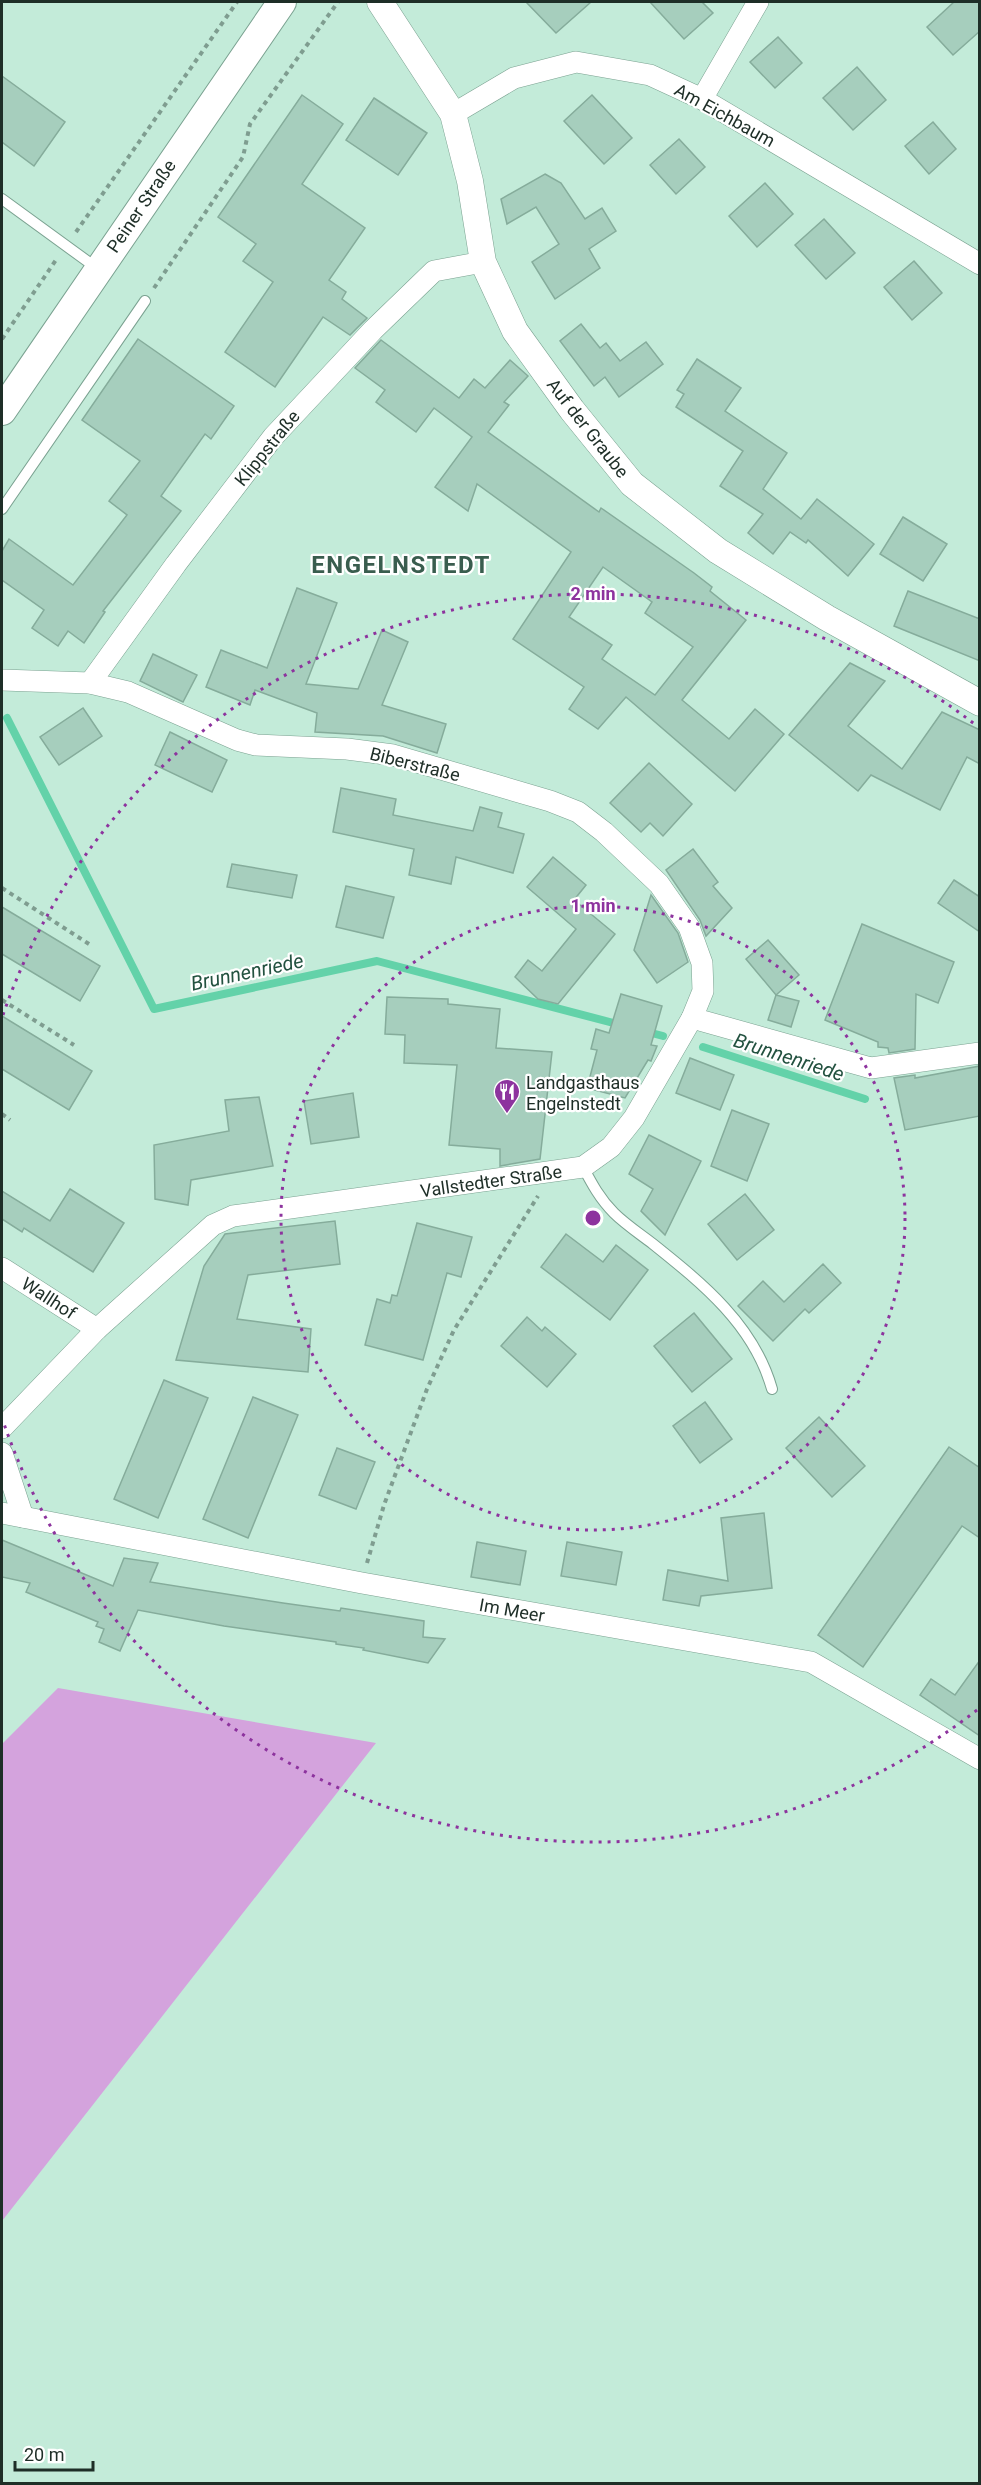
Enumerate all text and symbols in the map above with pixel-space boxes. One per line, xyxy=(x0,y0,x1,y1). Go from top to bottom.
street label: Am Eichbaum xyxy=(671,79,779,151)
street label: Peiner Straße xyxy=(102,156,180,256)
street label: Auf der Graube xyxy=(543,374,633,482)
street label: Klippstraße xyxy=(230,406,304,490)
district label: ENGELNSTEDT xyxy=(311,551,491,579)
text: 2 min xyxy=(570,583,616,604)
street label: Biberstraße xyxy=(368,743,462,785)
text: 1 min xyxy=(570,895,616,916)
water label: Brunnenriede xyxy=(188,948,306,996)
water label: Brunnenriede xyxy=(731,1028,847,1086)
place label: Landgasthaus Engelnstedt xyxy=(526,1072,640,1114)
restaurant icon: Landgasthaus Engelnstedt xyxy=(492,1077,522,1115)
street label: Vallstedter Straße xyxy=(419,1161,563,1201)
centre of rings xyxy=(583,1208,603,1228)
street label: Wallhof xyxy=(18,1273,81,1324)
street label: Im Meer xyxy=(478,1594,546,1626)
scale bar xyxy=(15,2434,93,2472)
text: 20 m xyxy=(24,2444,64,2465)

